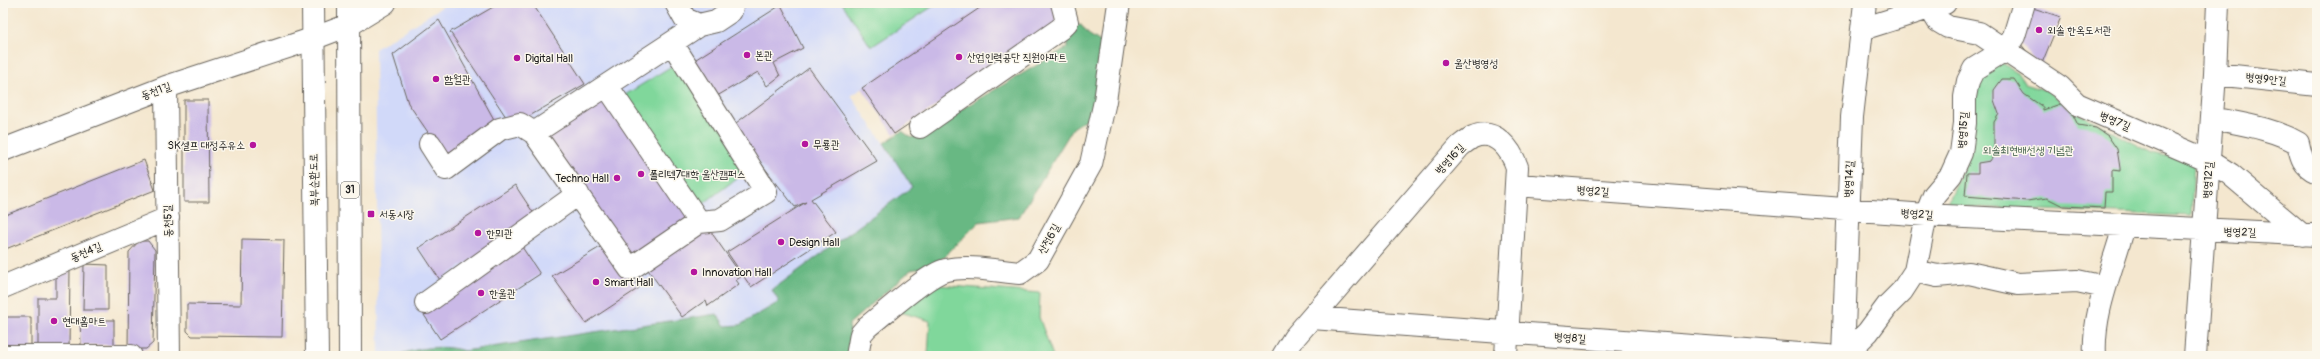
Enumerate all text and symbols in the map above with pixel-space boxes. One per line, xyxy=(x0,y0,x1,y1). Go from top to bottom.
place label: 외솔 한옥도서관 xyxy=(2047,24,2111,37)
marker: 외솔 한옥도서관 xyxy=(2034,25,2044,35)
place label: 본관 xyxy=(755,49,773,62)
marker: 본관 xyxy=(742,50,752,60)
place label: 산업인력공단 직원아파트 xyxy=(967,51,1067,64)
place label: Digital Hall xyxy=(525,52,573,65)
marker: 산업인력공단 직원아파트 xyxy=(954,52,964,62)
marker: Digital Hall xyxy=(512,53,522,63)
place label: 울산병영성 xyxy=(1454,57,1498,70)
marker: 울산병영성 xyxy=(1441,58,1451,68)
street label: 병영9안길 xyxy=(2245,70,2287,88)
place label: 함월관 xyxy=(444,73,471,86)
marker: 함월관 xyxy=(431,74,441,84)
street label: 동천1길 xyxy=(139,80,173,102)
street label: 병영7길 xyxy=(2098,109,2133,133)
street label: 병영15길 xyxy=(1955,111,1971,149)
place label: 무룡관 xyxy=(813,138,840,151)
place label: SK셀프 대정주유소 xyxy=(168,139,245,152)
marker: 무룡관 xyxy=(800,139,810,149)
marker: SK셀프 대정주유소 xyxy=(248,140,258,150)
street label: 병영16길 xyxy=(1433,141,1468,177)
park label: 외솔최현배선생 기념관 xyxy=(1983,144,2074,157)
street label: 북부순환도로 xyxy=(307,153,321,207)
street label: 병영14길 xyxy=(1842,160,1856,198)
street label: 병영12길 xyxy=(2200,161,2216,199)
place label: 폴리텍7대학 울산캠퍼스 xyxy=(649,168,746,181)
marker: 폴리텍7대학 울산캠퍼스 xyxy=(636,169,646,179)
place label: Techno Hall xyxy=(555,172,609,185)
marker: Techno Hall xyxy=(612,173,622,183)
road number: 31 xyxy=(341,182,359,198)
street label: 병영2길 xyxy=(1576,183,1610,199)
street label: 동천5길 xyxy=(161,204,175,237)
street label: 병영2길 xyxy=(1900,206,1934,222)
place label: 서동시장 xyxy=(379,208,415,221)
marker: 서동시장 xyxy=(366,209,376,219)
street label: 산전6길 xyxy=(1035,221,1063,257)
street label: 병영2길 xyxy=(2223,225,2257,239)
place label: 한뫼관 xyxy=(486,227,513,240)
marker: 한뫼관 xyxy=(473,228,483,238)
place label: Design Hall xyxy=(789,236,840,249)
marker: Design Hall xyxy=(776,237,786,247)
street label: 동천4길 xyxy=(68,240,104,264)
place label: Innovation Hall xyxy=(702,266,772,279)
marker: Innovation Hall xyxy=(689,267,699,277)
place label: Smart Hall xyxy=(604,276,653,289)
marker: Smart Hall xyxy=(591,277,601,287)
place label: 한울관 xyxy=(489,287,516,300)
marker: 한울관 xyxy=(476,288,486,298)
place label: 현대홈마트 xyxy=(62,315,106,328)
marker: 현대홈마트 xyxy=(49,316,59,326)
street label: 병영8길 xyxy=(1554,330,1587,346)

